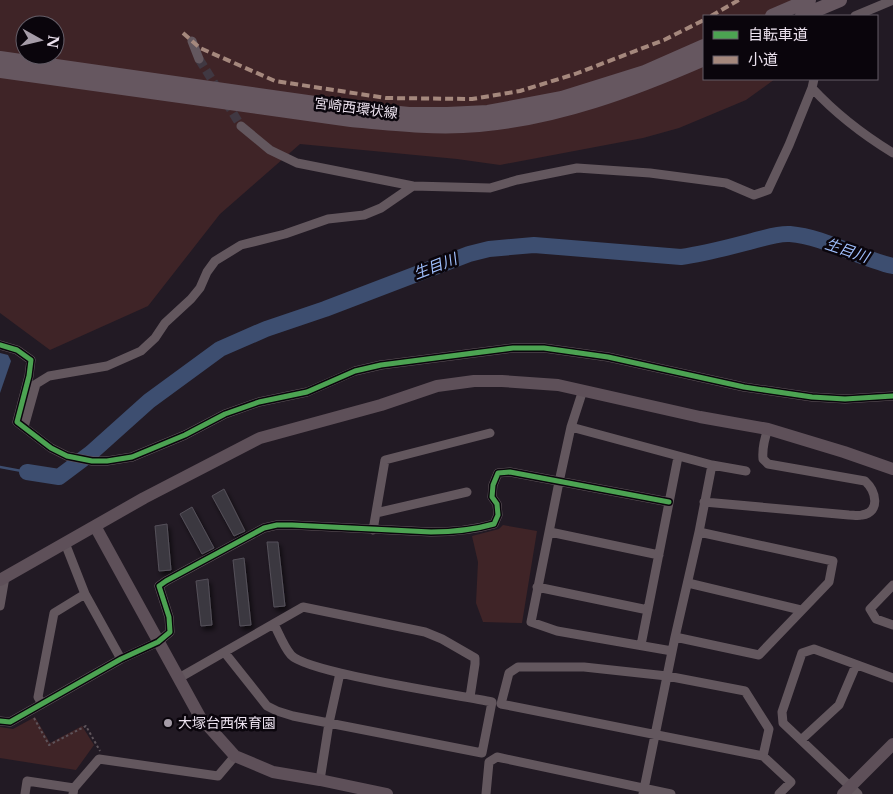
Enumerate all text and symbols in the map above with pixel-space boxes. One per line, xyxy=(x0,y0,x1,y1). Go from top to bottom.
north arrow xyxy=(15,15,65,65)
legend xyxy=(703,15,878,80)
text: 自転車道 xyxy=(748,25,808,44)
text: N xyxy=(43,34,63,50)
text: 小道 xyxy=(748,50,778,69)
street label: 宮崎西環状線 xyxy=(313,94,399,122)
water label: 生目川 xyxy=(823,234,873,267)
water label: 生目川 xyxy=(411,248,461,283)
place label: 大塚台西保育園 xyxy=(178,714,276,732)
marker: 大塚台西保育園 xyxy=(162,717,174,729)

